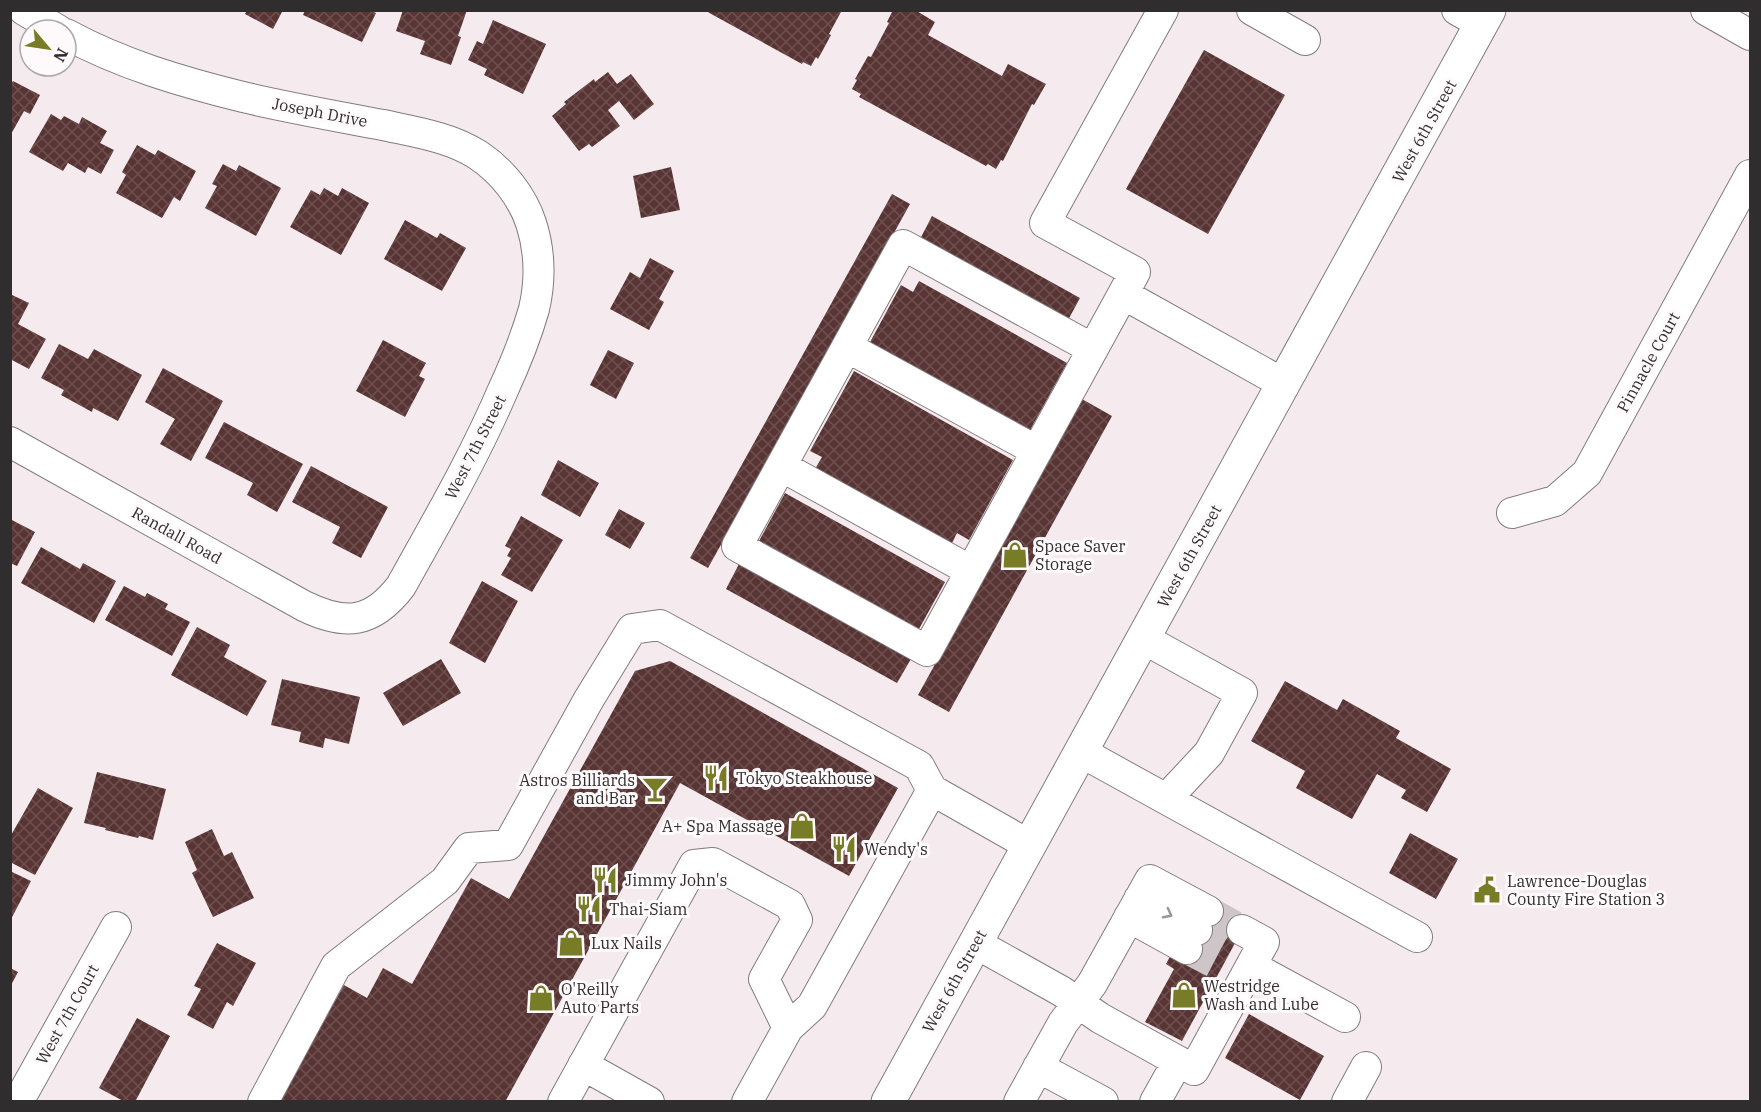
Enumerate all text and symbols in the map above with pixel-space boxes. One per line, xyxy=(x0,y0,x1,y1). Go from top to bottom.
north arrow xyxy=(18,18,78,78)
text: N xyxy=(49,45,73,66)
street label: West 6th Street xyxy=(1388,76,1461,186)
street label: Joseph Drive xyxy=(271,93,369,131)
street label: Pinnacle Court xyxy=(1612,308,1684,416)
street label: West 7th Street xyxy=(440,391,510,502)
street label: West 6th Street xyxy=(1153,501,1226,611)
street label: Randall Road xyxy=(129,502,226,568)
place label: Space Saver Storage xyxy=(1035,536,1125,574)
shop icon: Space Saver Storage xyxy=(1000,540,1030,570)
restaurant icon: Tokyo Steakhouse xyxy=(701,763,731,793)
place label: Tokyo Steakhouse xyxy=(736,768,872,788)
place label: Astros Billiards and Bar xyxy=(519,770,635,808)
bar icon: Astros Billiards and Bar xyxy=(640,774,670,804)
shop icon: A+ Spa Massage xyxy=(787,811,817,841)
place label: A+ Spa Massage xyxy=(662,816,782,836)
restaurant icon: Wendy's xyxy=(829,834,859,864)
place label: Wendy's xyxy=(864,839,928,859)
restaurant icon: Jimmy John's xyxy=(590,865,620,895)
place label: Jimmy John's xyxy=(625,870,727,890)
place label: Lawrence-Douglas County Fire Station 3 xyxy=(1507,871,1665,909)
public building icon: Lawrence-Douglas County Fire Station 3 xyxy=(1472,875,1502,905)
restaurant icon: Thai-Siam xyxy=(574,894,604,924)
place label: Thai-Siam xyxy=(609,899,688,919)
one-way arrow xyxy=(1162,907,1172,918)
street label: West 6th Street xyxy=(918,926,991,1036)
shop icon: Lux Nails xyxy=(556,928,586,958)
place label: Lux Nails xyxy=(591,933,662,953)
street label: West 7th Court xyxy=(31,960,103,1068)
place label: Westridge Wash and Lube xyxy=(1204,976,1319,1014)
place label: O'Reilly Auto Parts xyxy=(561,979,639,1017)
shop icon: Westridge Wash and Lube xyxy=(1169,980,1199,1010)
shop icon: O'Reilly Auto Parts xyxy=(526,983,556,1013)

